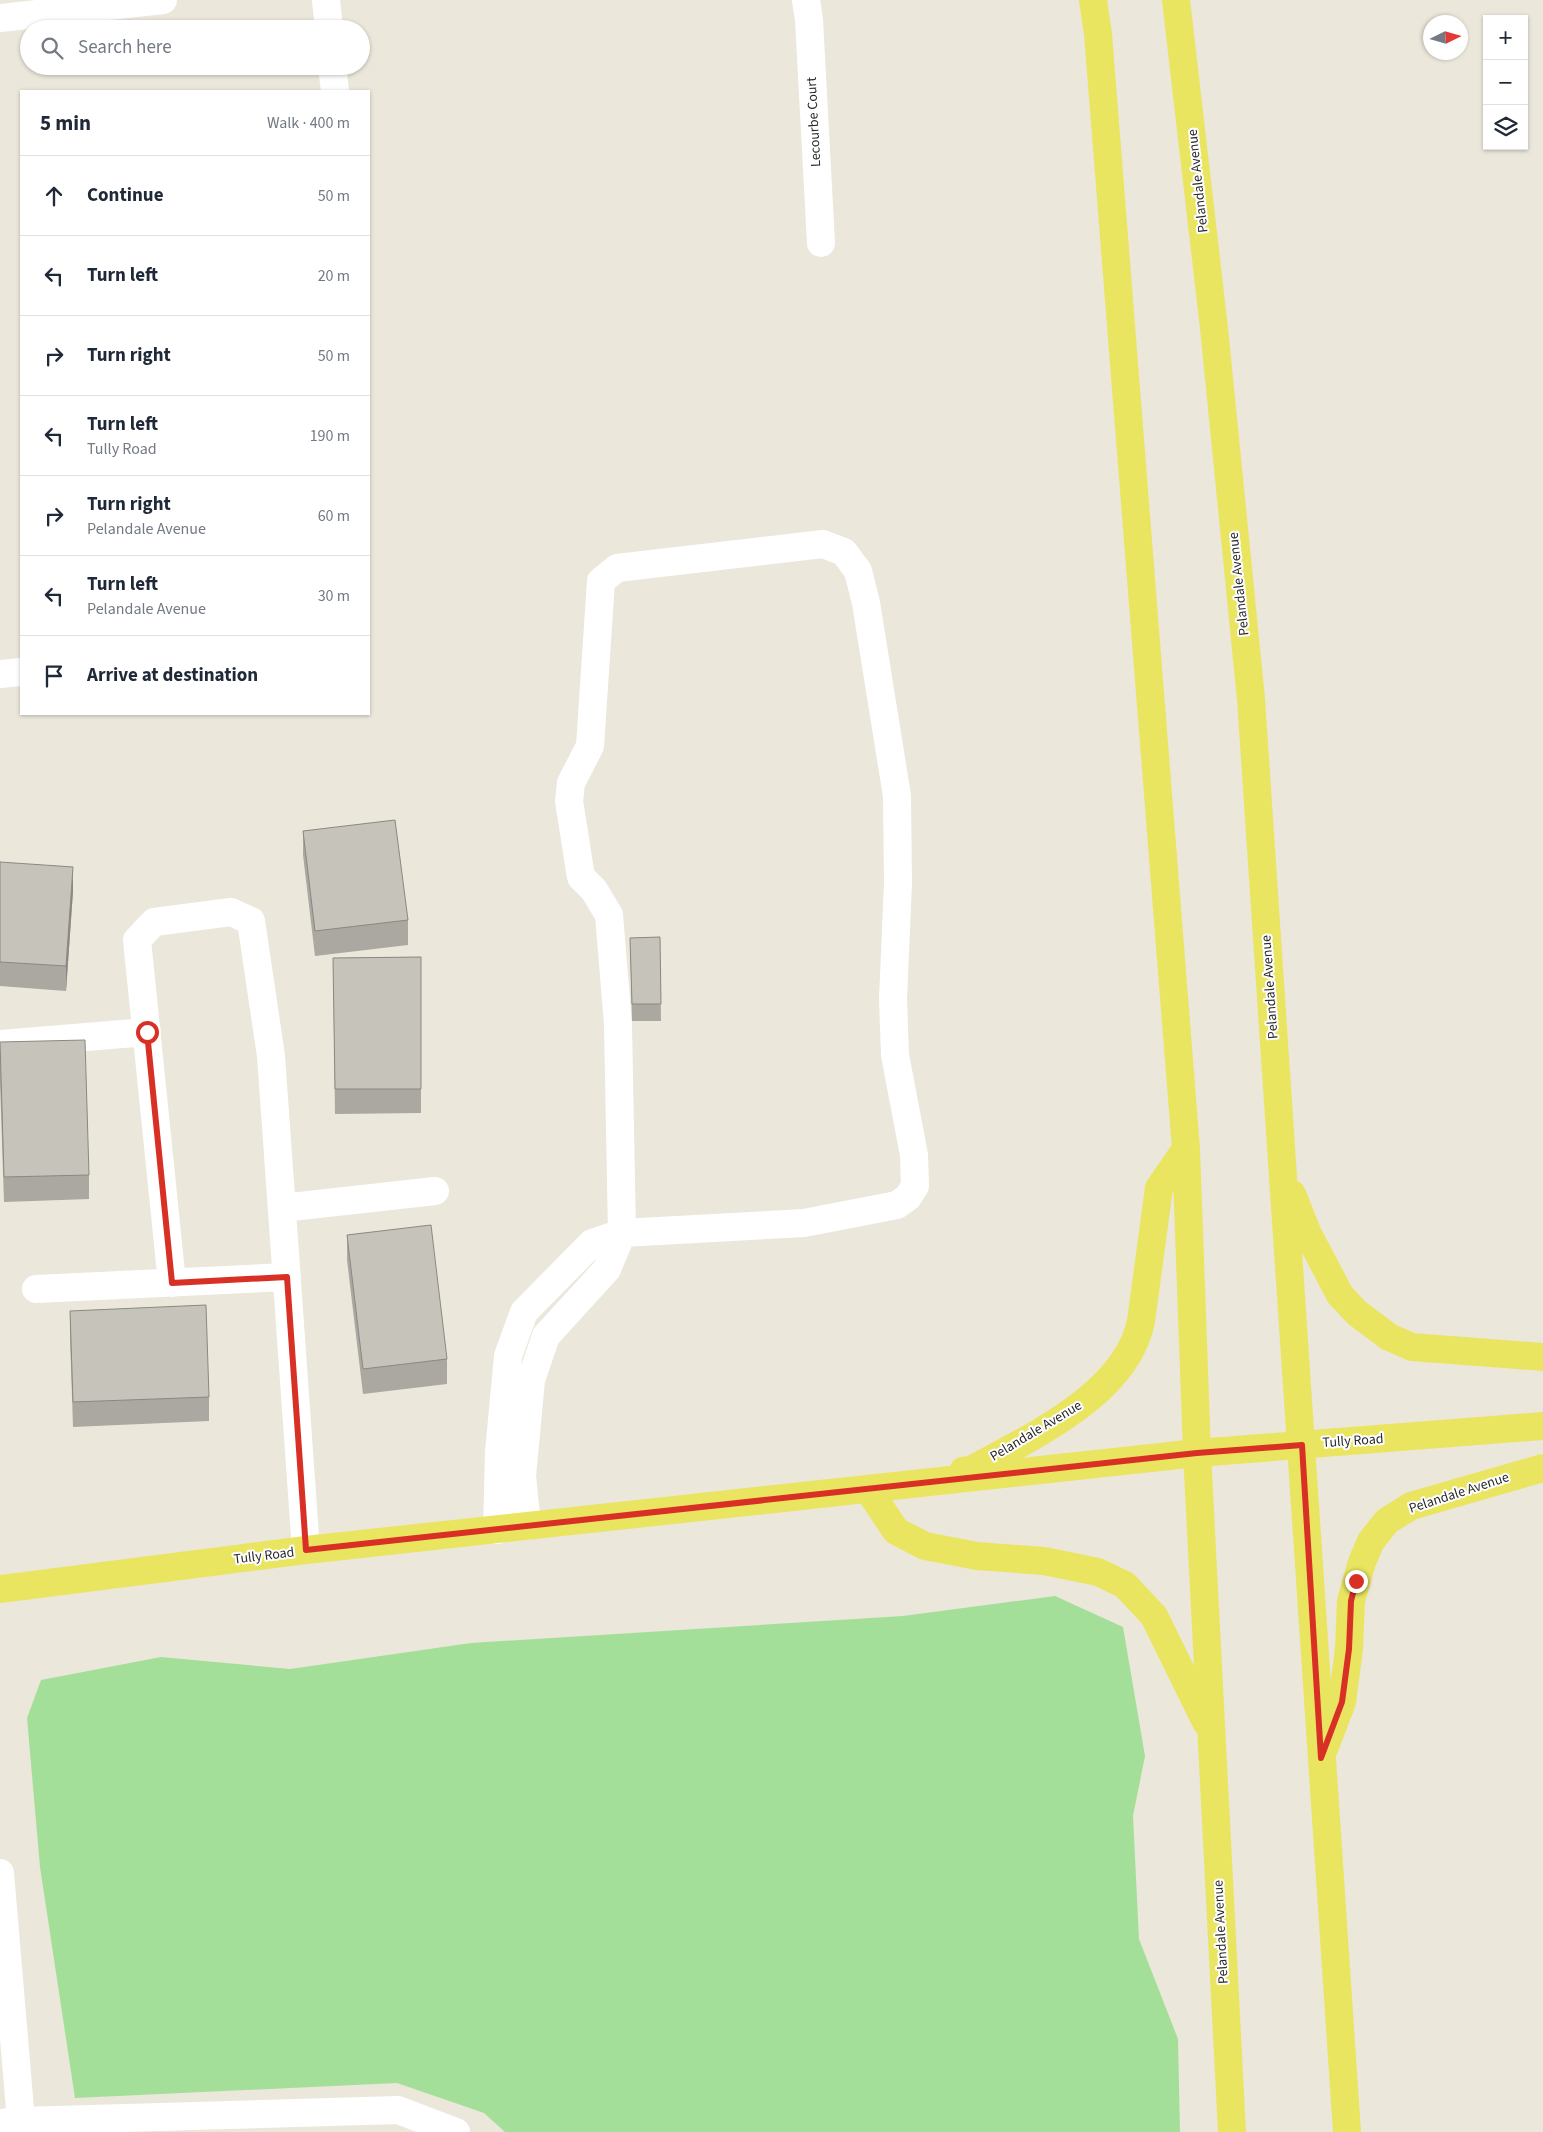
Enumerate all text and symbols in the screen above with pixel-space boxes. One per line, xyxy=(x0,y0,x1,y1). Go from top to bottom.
north arrow xyxy=(1423,15,1468,60)
map controls xyxy=(1483,15,1528,150)
button: + xyxy=(1483,15,1528,60)
search box xyxy=(20,20,370,75)
icon: search xyxy=(38,34,66,62)
text: Search here xyxy=(78,34,172,61)
button: − xyxy=(1483,60,1528,105)
street label: Lecourbe Court xyxy=(802,76,826,167)
button: layers xyxy=(1483,105,1528,150)
text: 5 min xyxy=(40,108,91,138)
text: Walk · 400 m xyxy=(267,112,350,134)
street label: Pelandale Avenue xyxy=(1183,128,1213,234)
icon: ahead xyxy=(40,182,68,210)
text: Continue xyxy=(87,182,164,209)
text: 50 m xyxy=(318,185,350,207)
icon: left xyxy=(40,262,68,290)
text: Turn left xyxy=(87,262,158,289)
text: 20 m xyxy=(318,265,350,287)
icon: right xyxy=(40,342,68,370)
text: Turn right xyxy=(87,342,171,369)
text: 50 m xyxy=(318,345,350,367)
text: Turn left xyxy=(87,411,158,438)
icon: left xyxy=(40,422,68,450)
text: 190 m xyxy=(310,425,350,447)
text: Tully Road xyxy=(87,438,157,460)
text: Turn right xyxy=(87,491,171,518)
icon: right xyxy=(40,502,68,530)
text: 60 m xyxy=(318,505,350,527)
text: Pelandale Avenue xyxy=(87,518,206,540)
street label: Pelandale Avenue xyxy=(1224,531,1254,637)
text: Turn left xyxy=(87,571,158,598)
icon: left xyxy=(40,582,68,610)
text: 30 m xyxy=(318,585,350,607)
text: Pelandale Avenue xyxy=(87,598,206,620)
icon: arrive xyxy=(40,662,68,690)
text: Arrive at destination xyxy=(87,662,258,689)
street label: Pelandale Avenue xyxy=(1256,934,1284,1040)
route start xyxy=(136,1021,159,1044)
street label: Pelandale Avenue xyxy=(986,1396,1086,1466)
street label: Tully Road xyxy=(1322,1429,1384,1453)
street label: Pelandale Avenue xyxy=(1406,1467,1512,1519)
street label: Tully Road xyxy=(233,1542,295,1570)
route end xyxy=(1345,1570,1368,1593)
street label: Pelandale Avenue xyxy=(1208,1879,1234,1985)

